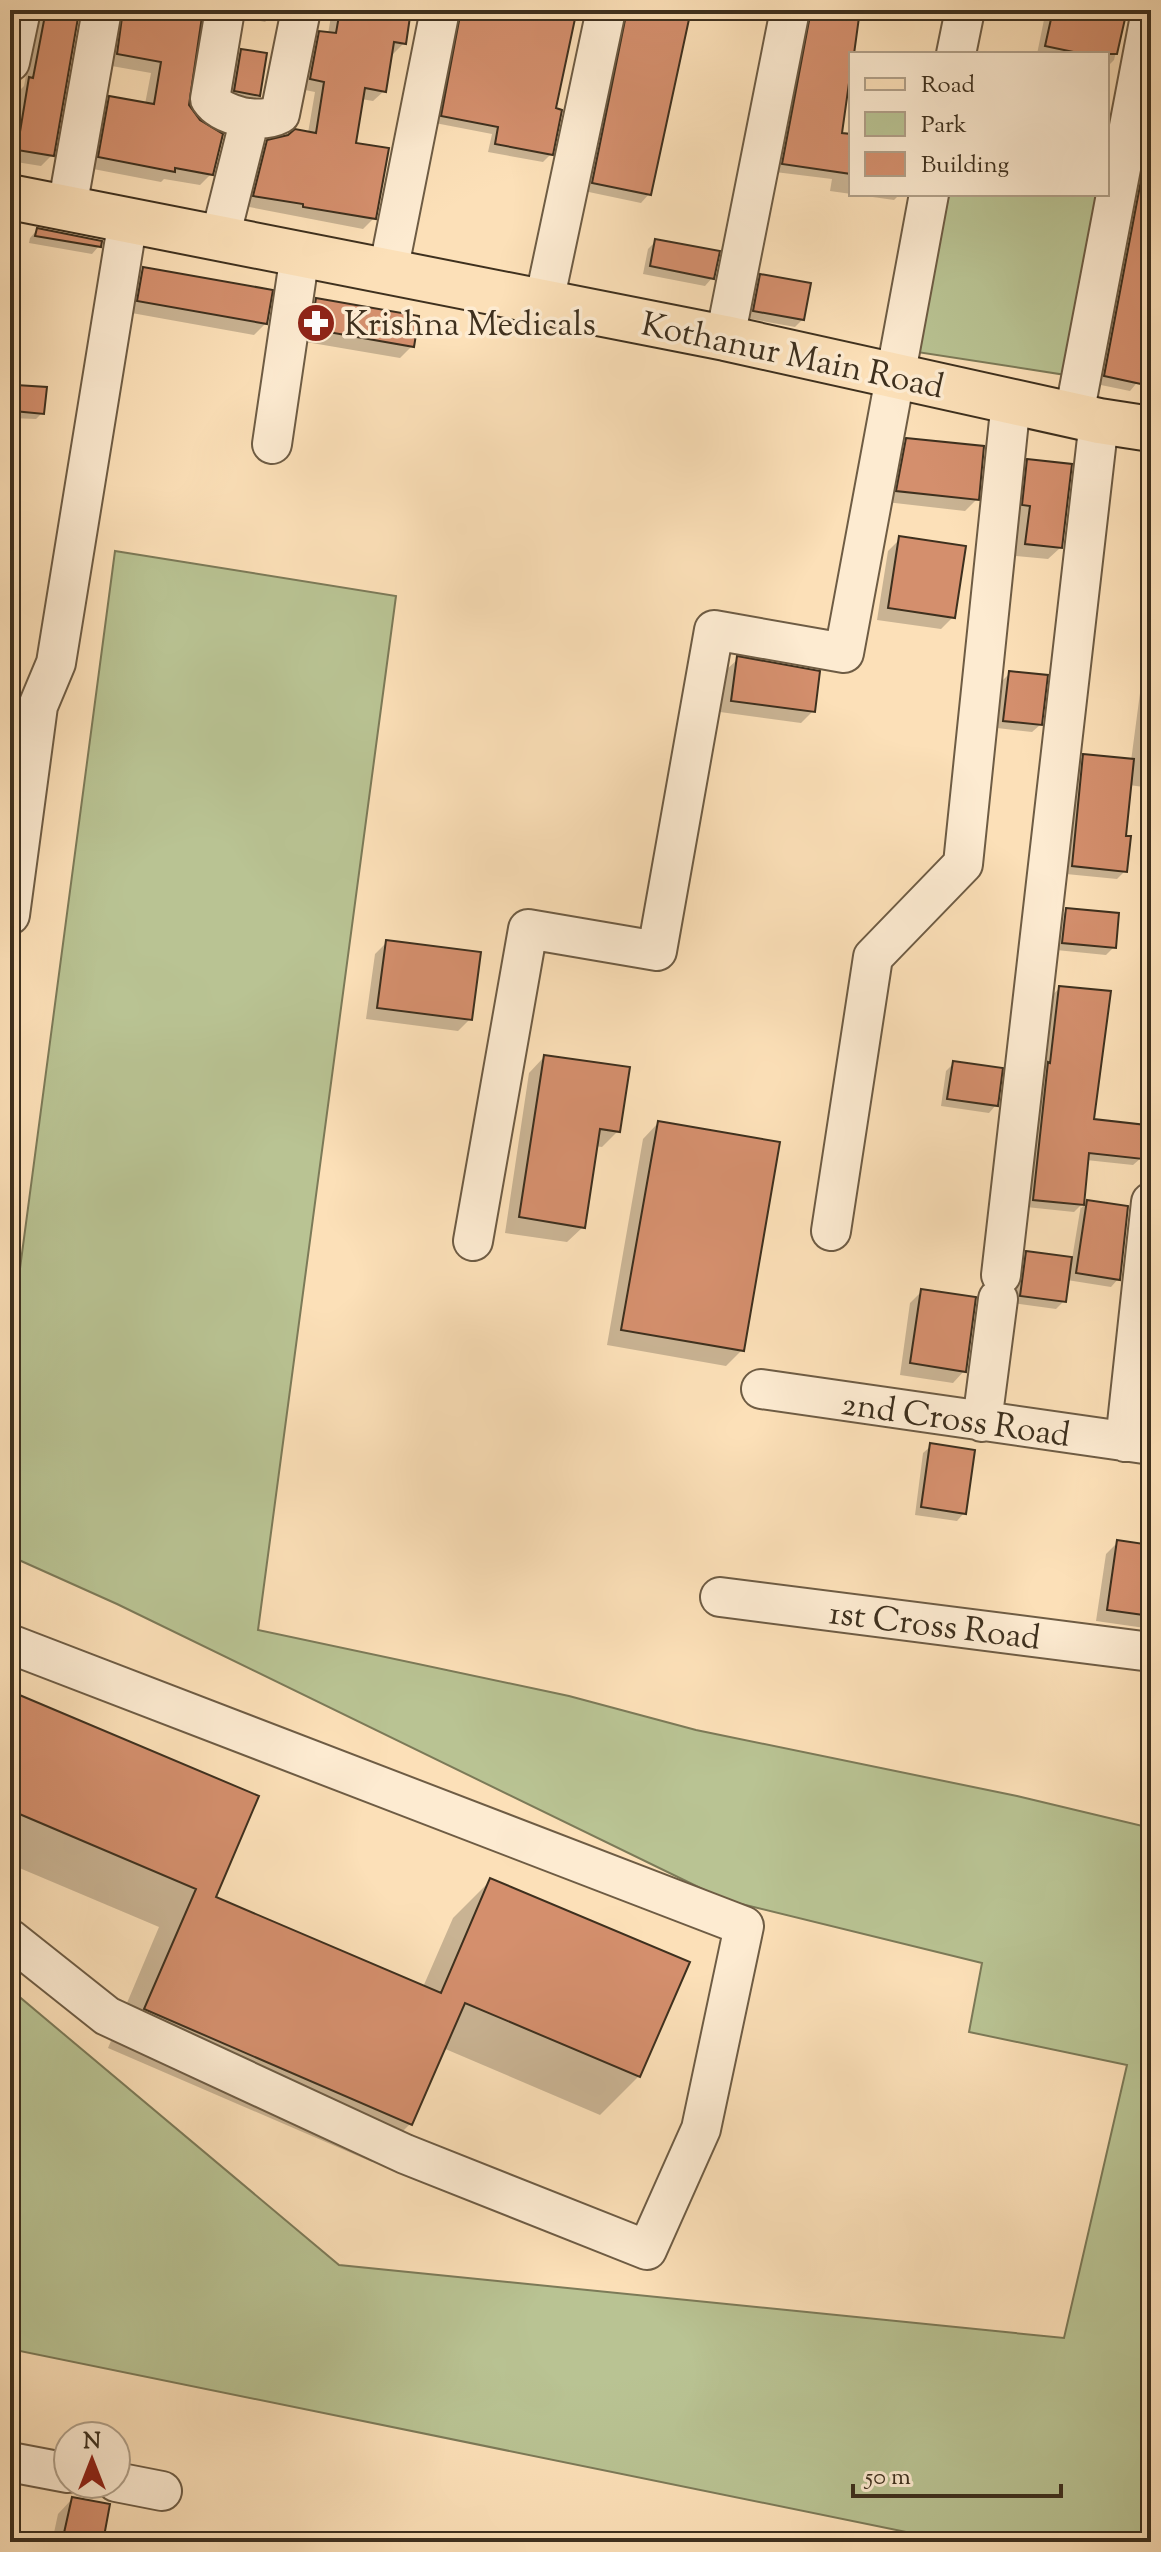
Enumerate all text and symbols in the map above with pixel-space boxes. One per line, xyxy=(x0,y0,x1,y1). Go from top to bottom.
legend xyxy=(849,52,1109,196)
text: Road xyxy=(921,69,975,103)
text: Park xyxy=(921,109,967,143)
text: Building xyxy=(921,149,1010,183)
street label: Kothanur Main Road xyxy=(636,301,948,413)
pharmacy icon: Krishna Medicals xyxy=(295,302,337,344)
place label: Krishna Medicals xyxy=(344,302,596,351)
street label: 2nd Cross Road xyxy=(838,1381,1073,1462)
street label: 1st Cross Road xyxy=(826,1590,1043,1665)
north arrow xyxy=(52,2420,132,2500)
text: N xyxy=(83,2427,101,2459)
scale bar xyxy=(853,2448,1061,2498)
text: 50 m xyxy=(863,2461,911,2495)

